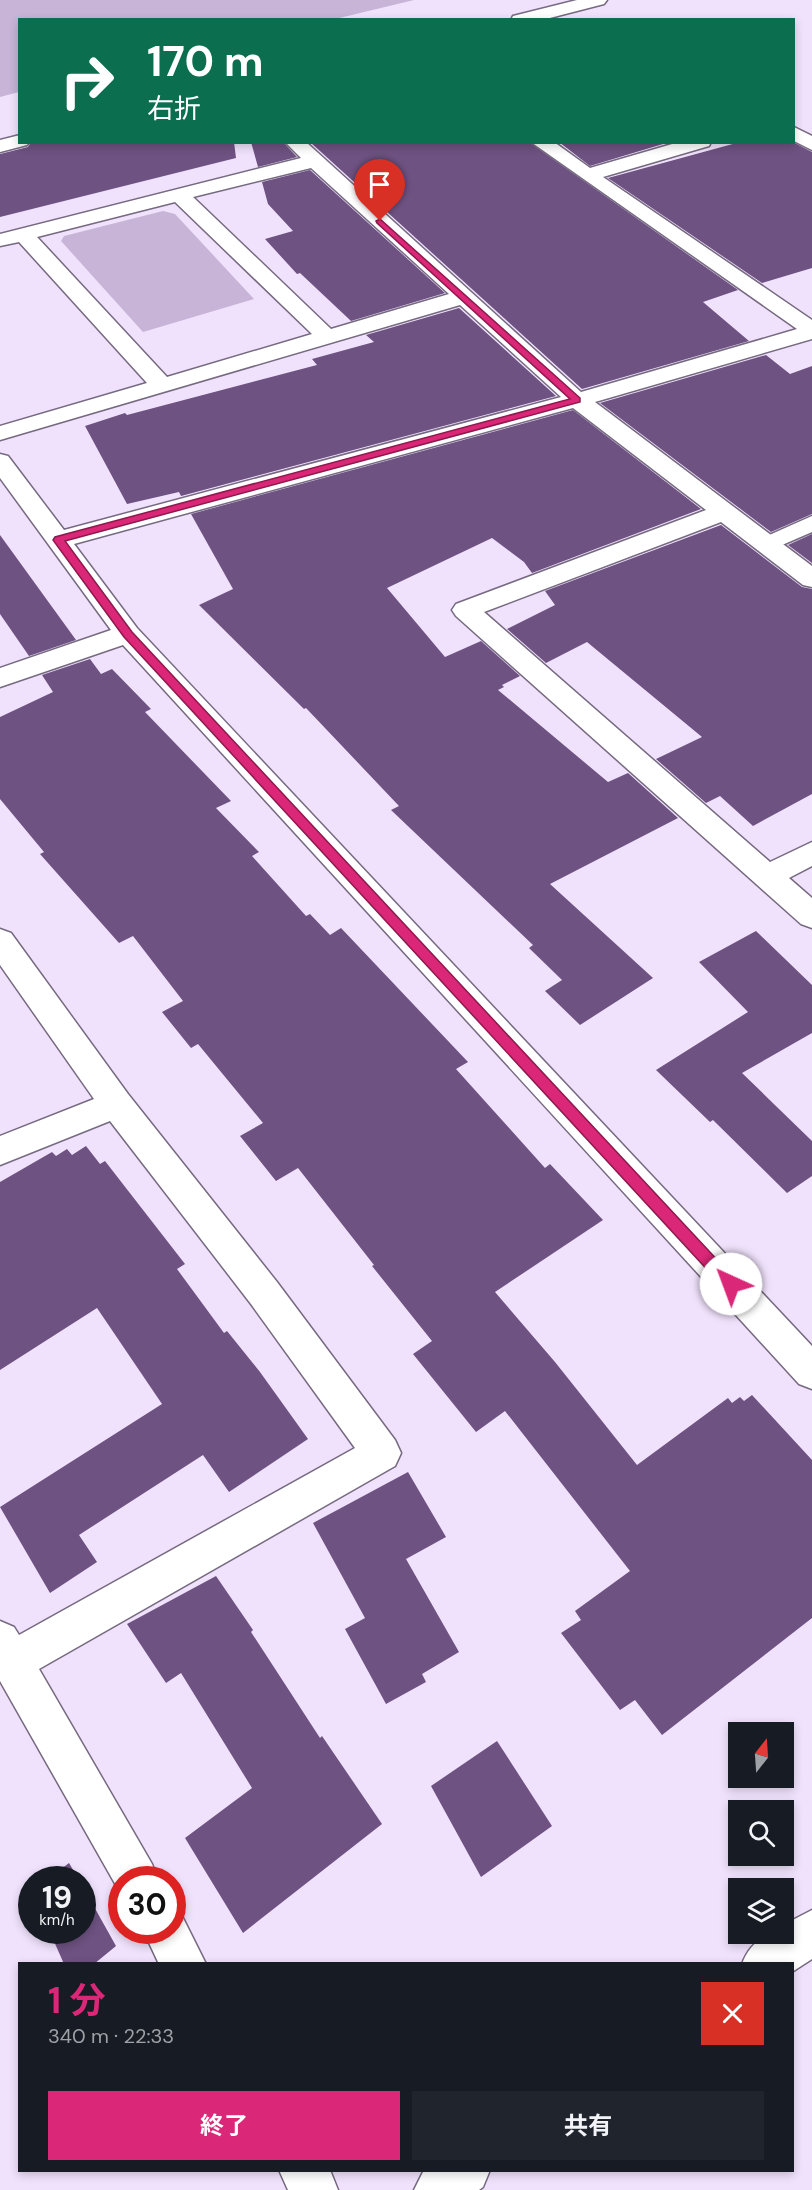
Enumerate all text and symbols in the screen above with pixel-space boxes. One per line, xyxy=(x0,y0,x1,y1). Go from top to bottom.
text: 170 m xyxy=(147,34,264,89)
icon: right xyxy=(48,42,126,120)
text: 右折 xyxy=(147,91,201,126)
pin xyxy=(354,159,405,221)
icon: arrive xyxy=(363,168,396,201)
position arrow xyxy=(699,1252,763,1316)
north arrow xyxy=(728,1722,794,1788)
map controls xyxy=(728,1722,794,1944)
button: search xyxy=(728,1800,794,1866)
speed limit sign: 30 xyxy=(108,1866,186,1944)
text: 19 xyxy=(42,1878,72,1917)
button: layers xyxy=(728,1878,794,1944)
text: km/h xyxy=(39,1910,75,1930)
text: 1 分 xyxy=(48,1977,106,2024)
button: close xyxy=(701,1982,764,2045)
text: 340 m · 22:33 xyxy=(48,2023,174,2049)
button: 終了 xyxy=(48,2091,400,2160)
button: 共有 xyxy=(412,2091,764,2160)

